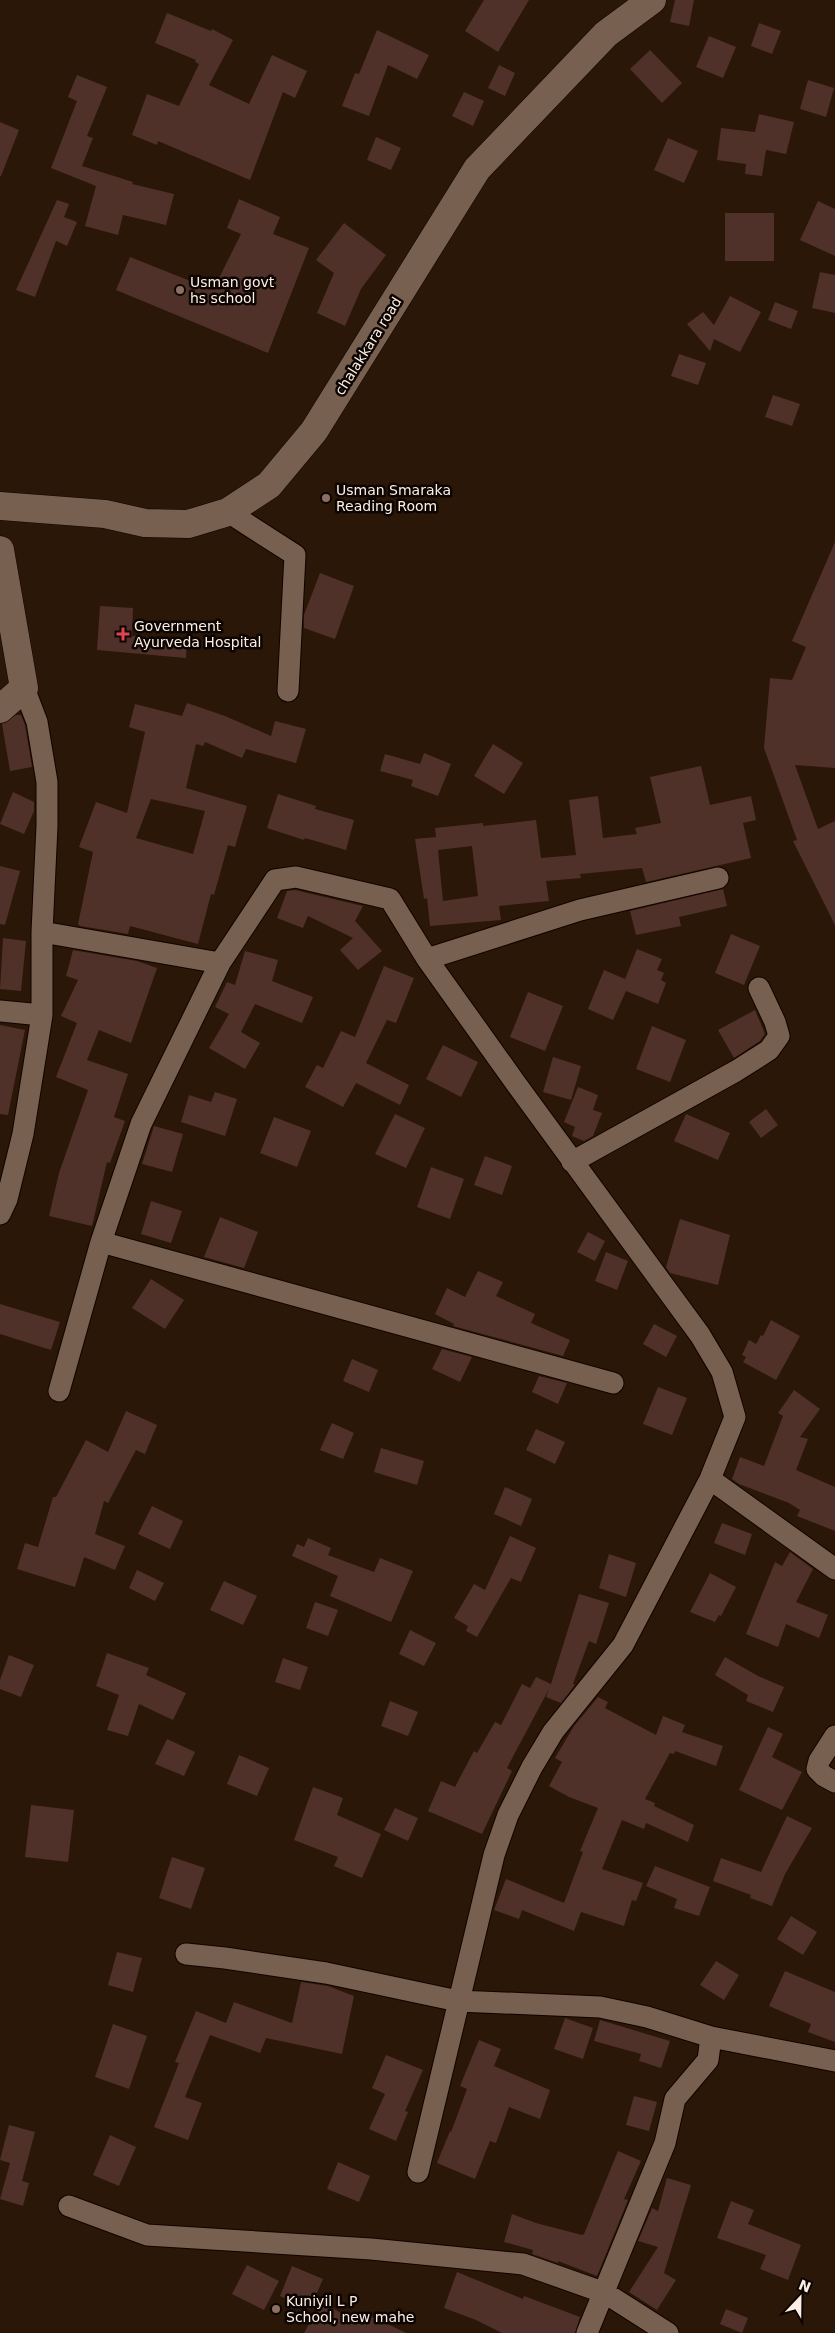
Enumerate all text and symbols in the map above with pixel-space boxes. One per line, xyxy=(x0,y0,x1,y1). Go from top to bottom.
place label: Usman govt hs school xyxy=(190,274,275,306)
marker: Usman govt hs school xyxy=(174,284,186,296)
street label: chalakkara road xyxy=(331,294,405,398)
place label: Usman Smaraka Reading Room xyxy=(336,482,451,514)
marker: Usman Smaraka Reading Room xyxy=(320,492,332,504)
place label: Government Ayurveda Hospital xyxy=(134,618,261,650)
marker: Government Ayurveda Hospital xyxy=(116,627,130,641)
north arrow xyxy=(775,2273,825,2323)
text: N xyxy=(796,2276,813,2296)
place label: Kuniyil L P School, new mahe xyxy=(286,2293,414,2325)
marker: Kuniyil L P School, new mahe xyxy=(270,2303,282,2315)

